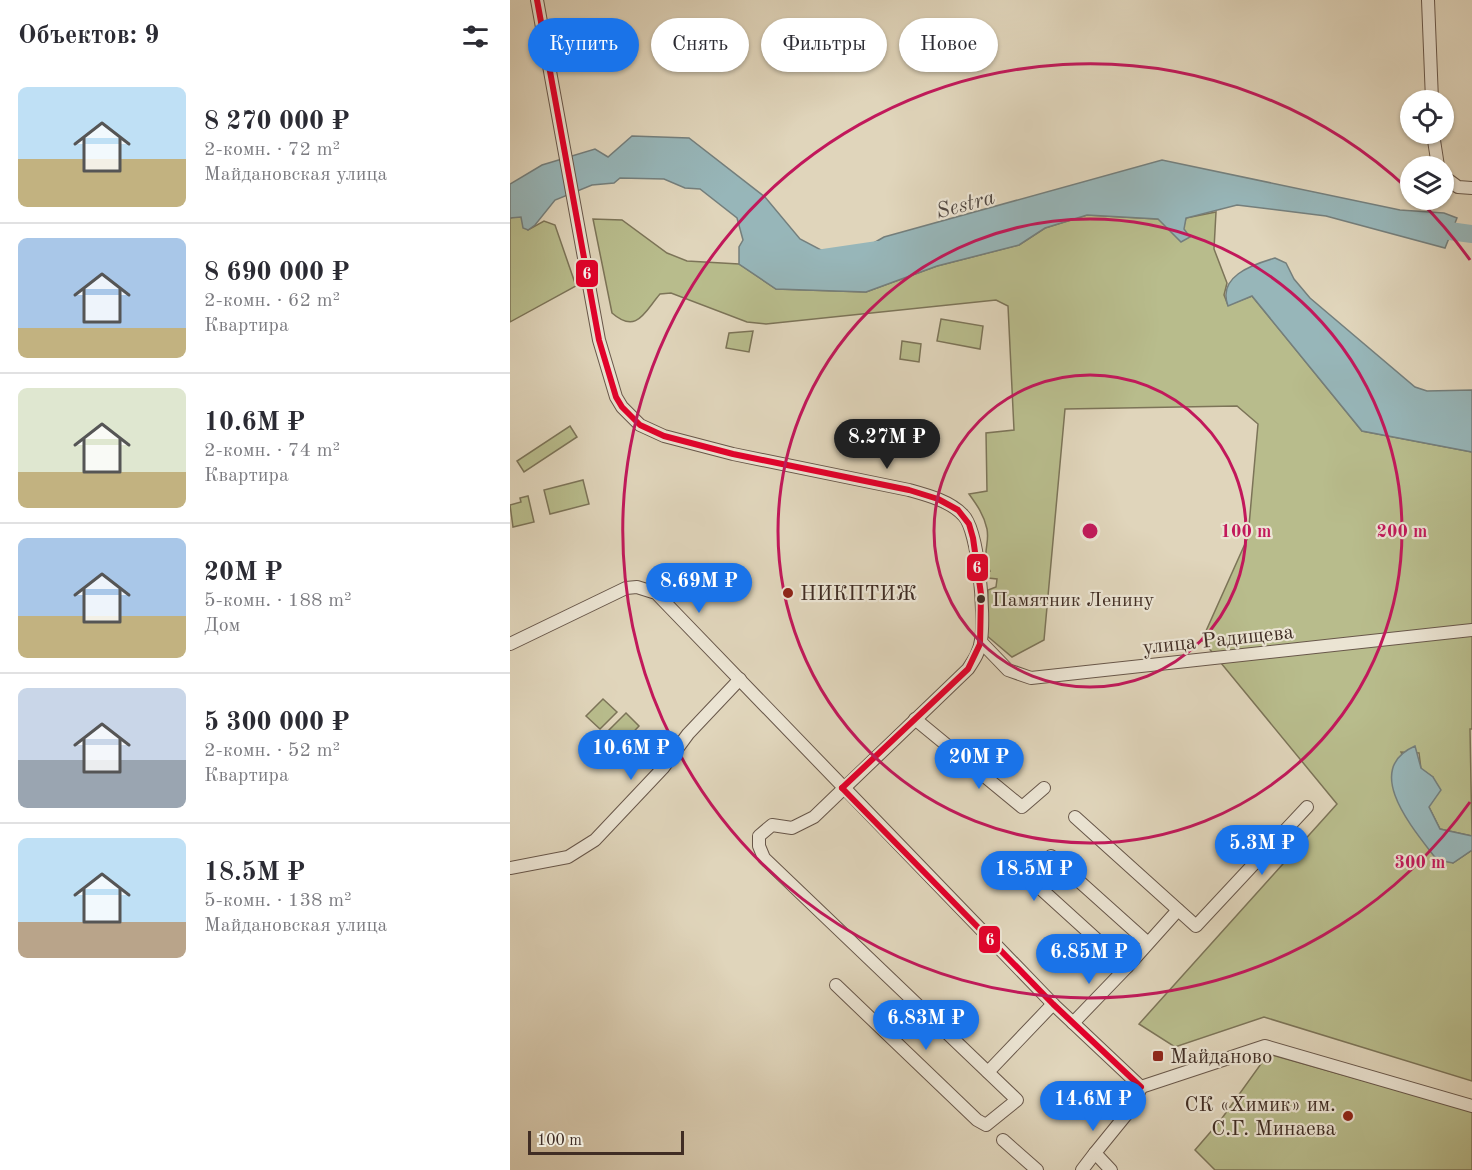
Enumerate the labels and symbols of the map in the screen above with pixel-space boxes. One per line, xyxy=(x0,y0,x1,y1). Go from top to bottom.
water label: Sestra xyxy=(934,186,998,223)
line badge: 6 xyxy=(575,259,599,288)
text: 6 xyxy=(582,267,592,283)
pin: 8.27M ₽ xyxy=(832,419,942,470)
centre of rings xyxy=(1080,521,1100,541)
text: 100 m xyxy=(1221,523,1271,541)
text: 200 m xyxy=(1377,523,1427,541)
line badge: 6 xyxy=(966,553,989,582)
text: 6 xyxy=(972,561,982,577)
pin: 8.69M ₽ xyxy=(644,563,754,614)
place label: НИКПТИЖ xyxy=(800,584,917,605)
marker: НИКПТИЖ xyxy=(781,586,795,600)
place label: Памятник Ленину xyxy=(992,591,1155,611)
marker: Памятник Ленину xyxy=(975,593,987,605)
street label: улица Радищева xyxy=(1142,622,1295,659)
pin: 10.6M ₽ xyxy=(576,730,686,781)
pin: 20M ₽ xyxy=(937,739,1021,790)
pin: 5.3M ₽ xyxy=(1213,825,1311,876)
pin: 18.5M ₽ xyxy=(979,851,1089,902)
text: 300 m xyxy=(1395,854,1445,872)
line badge: 6 xyxy=(978,925,1001,954)
text: 6 xyxy=(985,933,995,949)
pin: 6.85M ₽ xyxy=(1034,934,1144,985)
pin: 6.83M ₽ xyxy=(871,1000,981,1051)
place label: Майданово xyxy=(1170,1047,1272,1068)
marker: Майданово xyxy=(1151,1049,1165,1063)
pin: 14.6M ₽ xyxy=(1038,1081,1148,1132)
place label: СК «Химик» им. С.Г. Минаева xyxy=(1184,1095,1336,1140)
marker: СК «Химик» им. С.Г. Минаева xyxy=(1341,1109,1355,1123)
scale bar xyxy=(528,1128,684,1156)

